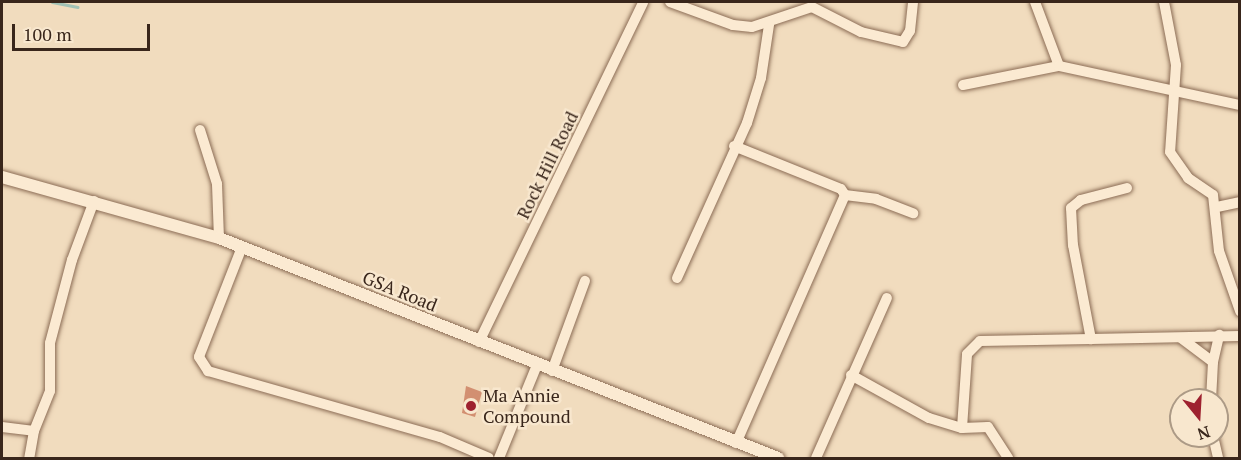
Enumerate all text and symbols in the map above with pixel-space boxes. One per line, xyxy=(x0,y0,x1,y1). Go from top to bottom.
scale bar xyxy=(15,12,153,50)
text: 100 m xyxy=(23,22,72,46)
street label: Rock Hill Road xyxy=(512,108,582,222)
street label: GSA Road xyxy=(359,266,441,316)
place label: Ma Annie Compound xyxy=(483,385,571,428)
north arrow xyxy=(1169,388,1229,448)
marker: Ma Annie Compound xyxy=(464,399,478,413)
text: N xyxy=(1195,421,1213,446)

